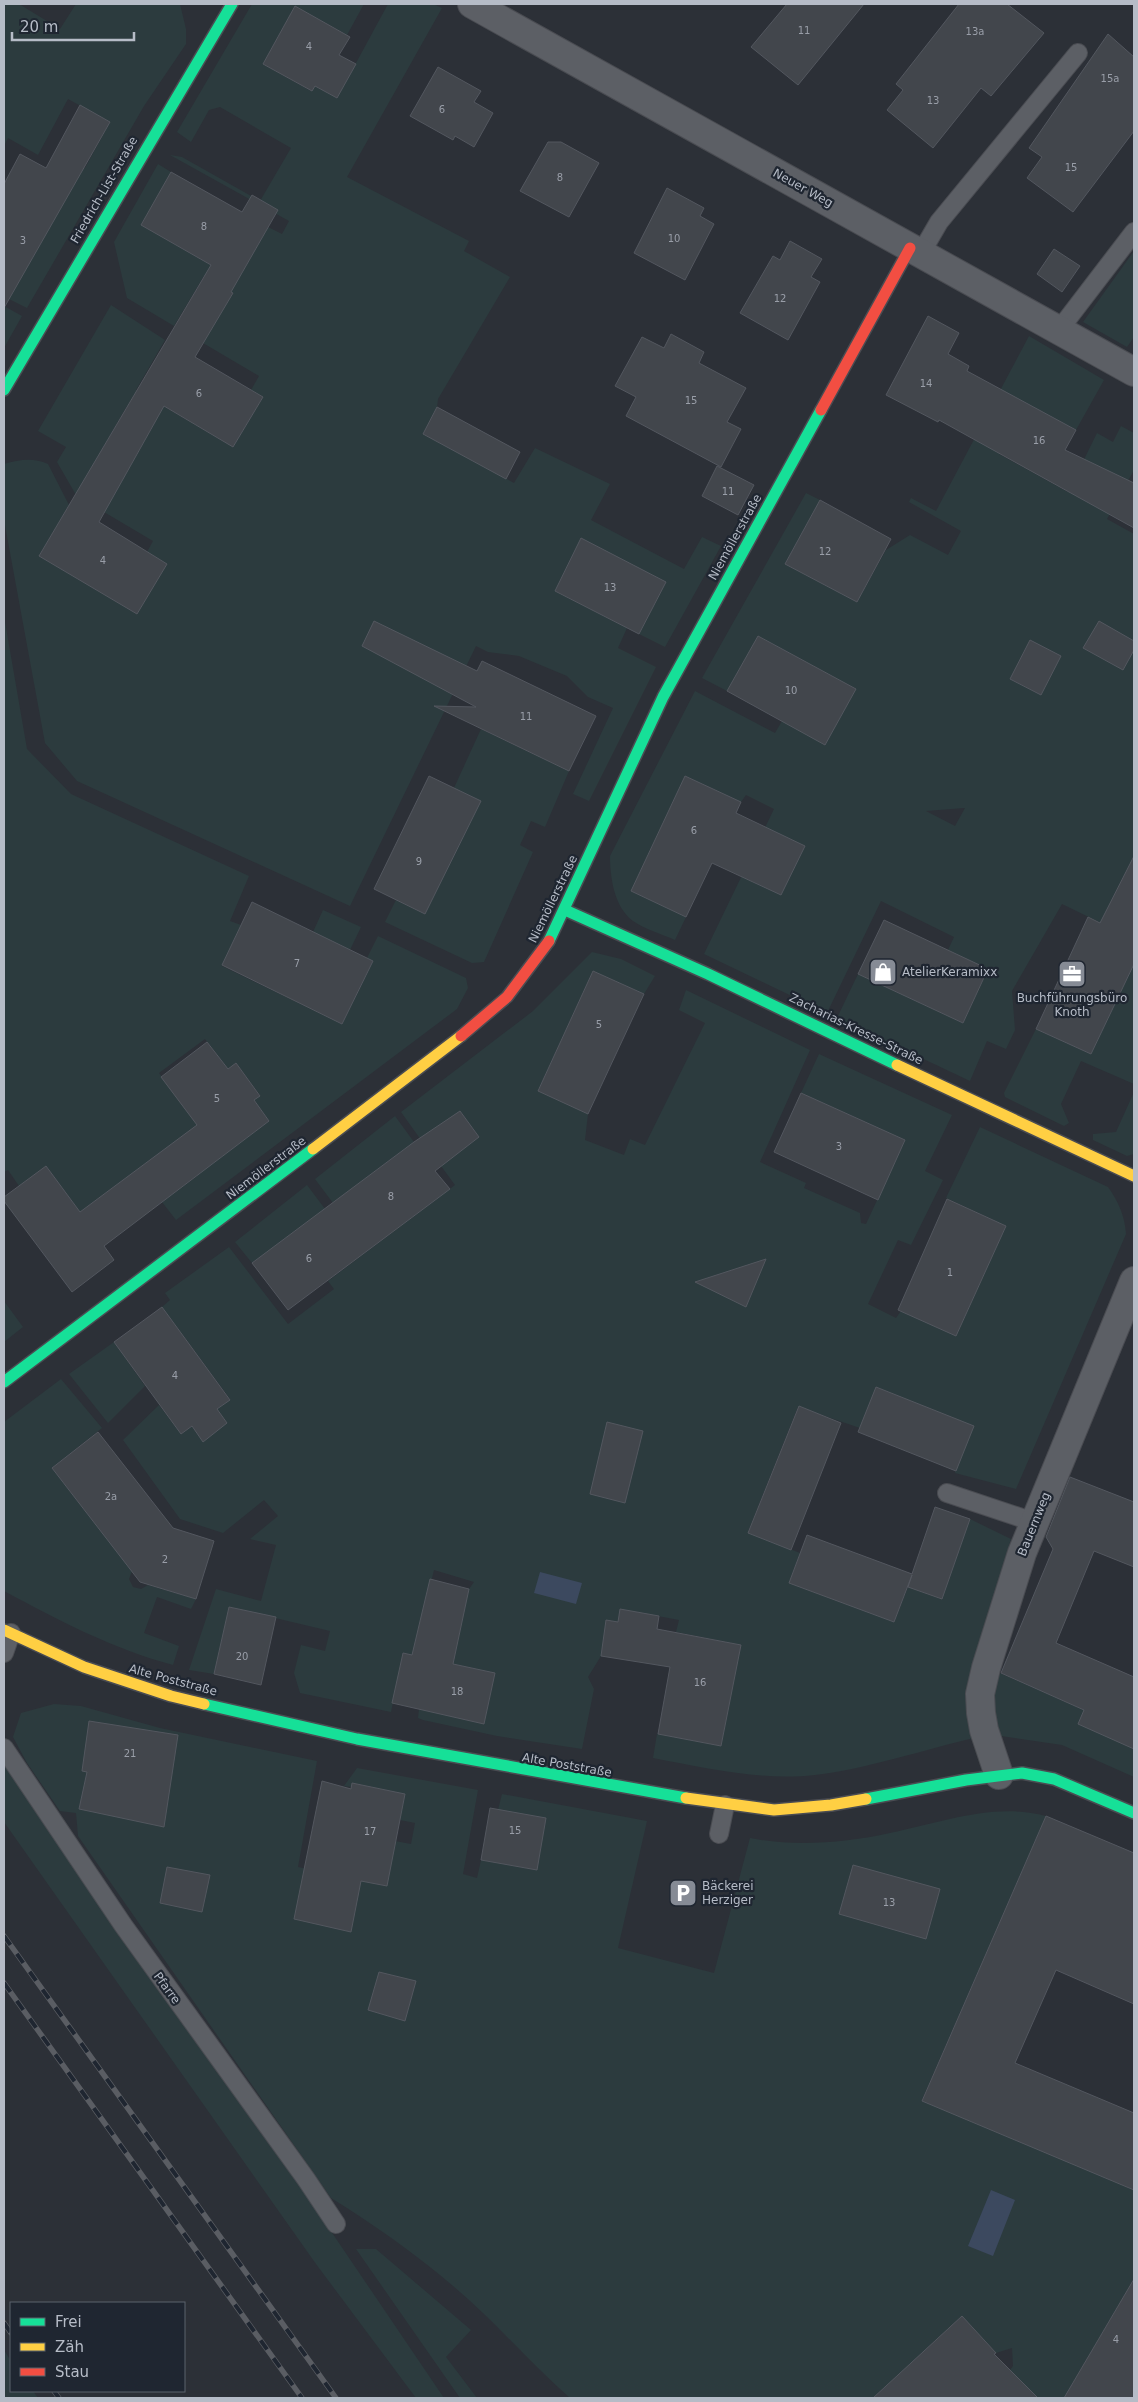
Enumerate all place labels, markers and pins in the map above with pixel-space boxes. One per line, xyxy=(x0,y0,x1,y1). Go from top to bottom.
shop icon: AtelierKeramixx xyxy=(868,957,898,987)
office icon: Buchführungsbüro Knoth xyxy=(1057,959,1087,989)
place label: AtelierKeramixx xyxy=(902,965,997,979)
place label: Buchführungsbüro Knoth xyxy=(1017,991,1127,1019)
parking icon: Bäckerei Herziger xyxy=(668,1878,698,1908)
place label: Bäckerei Herziger xyxy=(702,1879,753,1907)

